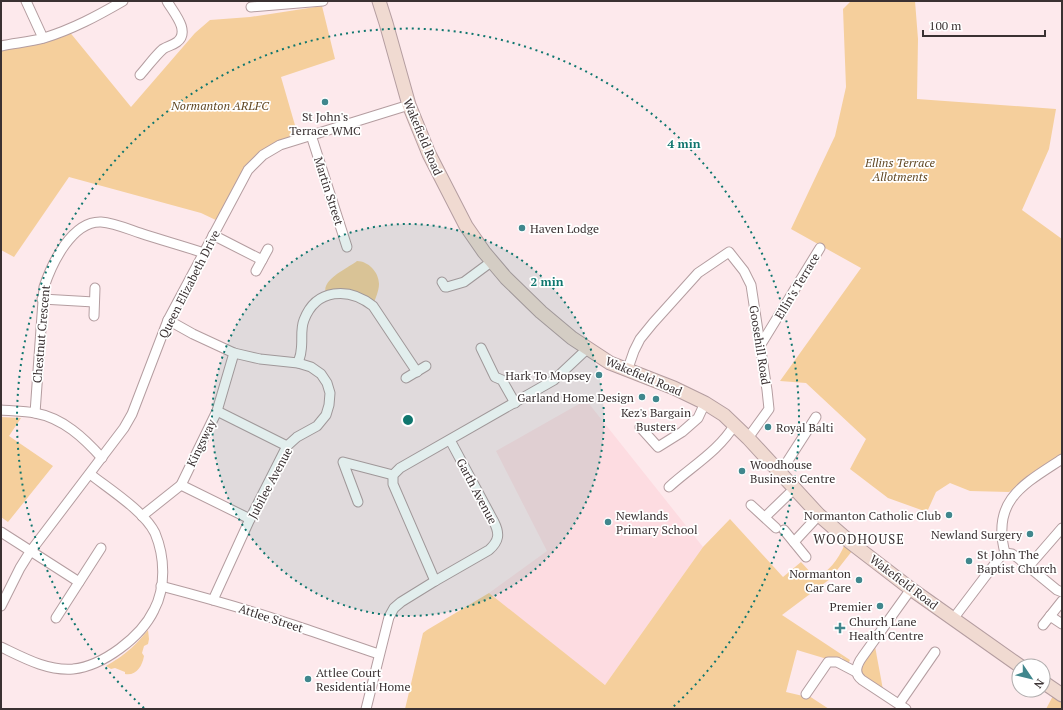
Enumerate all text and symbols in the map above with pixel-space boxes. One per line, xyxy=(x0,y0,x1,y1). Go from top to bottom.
scale bar xyxy=(923,12,1045,38)
text: 100 m xyxy=(929,18,962,33)
street label: Wakefield Road xyxy=(400,96,446,178)
marker: St John's Terrace WMC xyxy=(320,97,330,107)
park label: Normanton ARLFC xyxy=(170,98,270,113)
place label: St John's Terrace WMC xyxy=(289,109,361,138)
text: 4 min xyxy=(668,136,701,151)
street label: Martin Street xyxy=(311,155,347,228)
park label: Ellins Terrace Allotments xyxy=(864,155,936,184)
place label: Haven Lodge xyxy=(530,221,599,236)
marker: Haven Lodge xyxy=(517,223,527,233)
street label: Queen Elizabeth Drive xyxy=(155,227,223,341)
street label: Ellin's Terrace xyxy=(771,250,823,322)
text: 2 min xyxy=(531,274,564,289)
street label: Chestnut Crescent xyxy=(29,284,53,384)
street label: Goosehill Road xyxy=(746,304,774,386)
street label: Wakefield Road xyxy=(603,353,685,399)
place label: Hark To Mopsey xyxy=(505,368,592,383)
marker: Hark To Mopsey xyxy=(594,370,604,380)
place label: Garland Home Design xyxy=(517,390,634,405)
marker: Garland Home Design xyxy=(637,392,647,402)
marker: Kez's Bargain Busters xyxy=(651,394,661,404)
place label: Kez's Bargain Busters xyxy=(621,405,691,434)
centre of rings xyxy=(401,413,415,427)
street label: Kingsway xyxy=(183,416,219,469)
place label: Royal Balti xyxy=(776,420,834,435)
marker: Royal Balti xyxy=(763,422,773,432)
street label: Jubilee Avenue xyxy=(245,445,295,521)
street label: Garth Avenue xyxy=(453,456,501,526)
place label: Woodhouse Business Centre xyxy=(750,457,835,486)
marker: Woodhouse Business Centre xyxy=(737,466,747,476)
place label: Newlands Primary School xyxy=(616,508,698,537)
place label: Normanton Catholic Club xyxy=(804,508,941,523)
marker: Normanton Catholic Club xyxy=(944,510,954,520)
marker: Newlands Primary School xyxy=(603,517,613,527)
place label: Newland Surgery xyxy=(931,527,1023,542)
marker: Newland Surgery xyxy=(1025,529,1035,539)
district label: WOODHOUSE xyxy=(813,530,905,548)
place label: St John The Baptist Church xyxy=(977,547,1057,576)
street label: Wakefield Road xyxy=(867,551,941,613)
marker: St John The Baptist Church xyxy=(964,556,974,566)
place label: Normanton Car Care xyxy=(789,566,851,595)
marker: Normanton Car Care xyxy=(854,575,864,585)
place label: Premier xyxy=(830,599,872,614)
street label: Attlee Street xyxy=(237,600,306,636)
marker: Premier xyxy=(875,601,885,611)
place label: Church Lane Health Centre xyxy=(849,614,924,643)
marker: Church Lane Health Centre xyxy=(834,622,846,634)
north arrow xyxy=(1011,658,1051,698)
place label: Attlee Court Residential Home xyxy=(316,665,411,694)
marker: Attlee Court Residential Home xyxy=(303,674,313,684)
text: N xyxy=(1031,676,1047,692)

